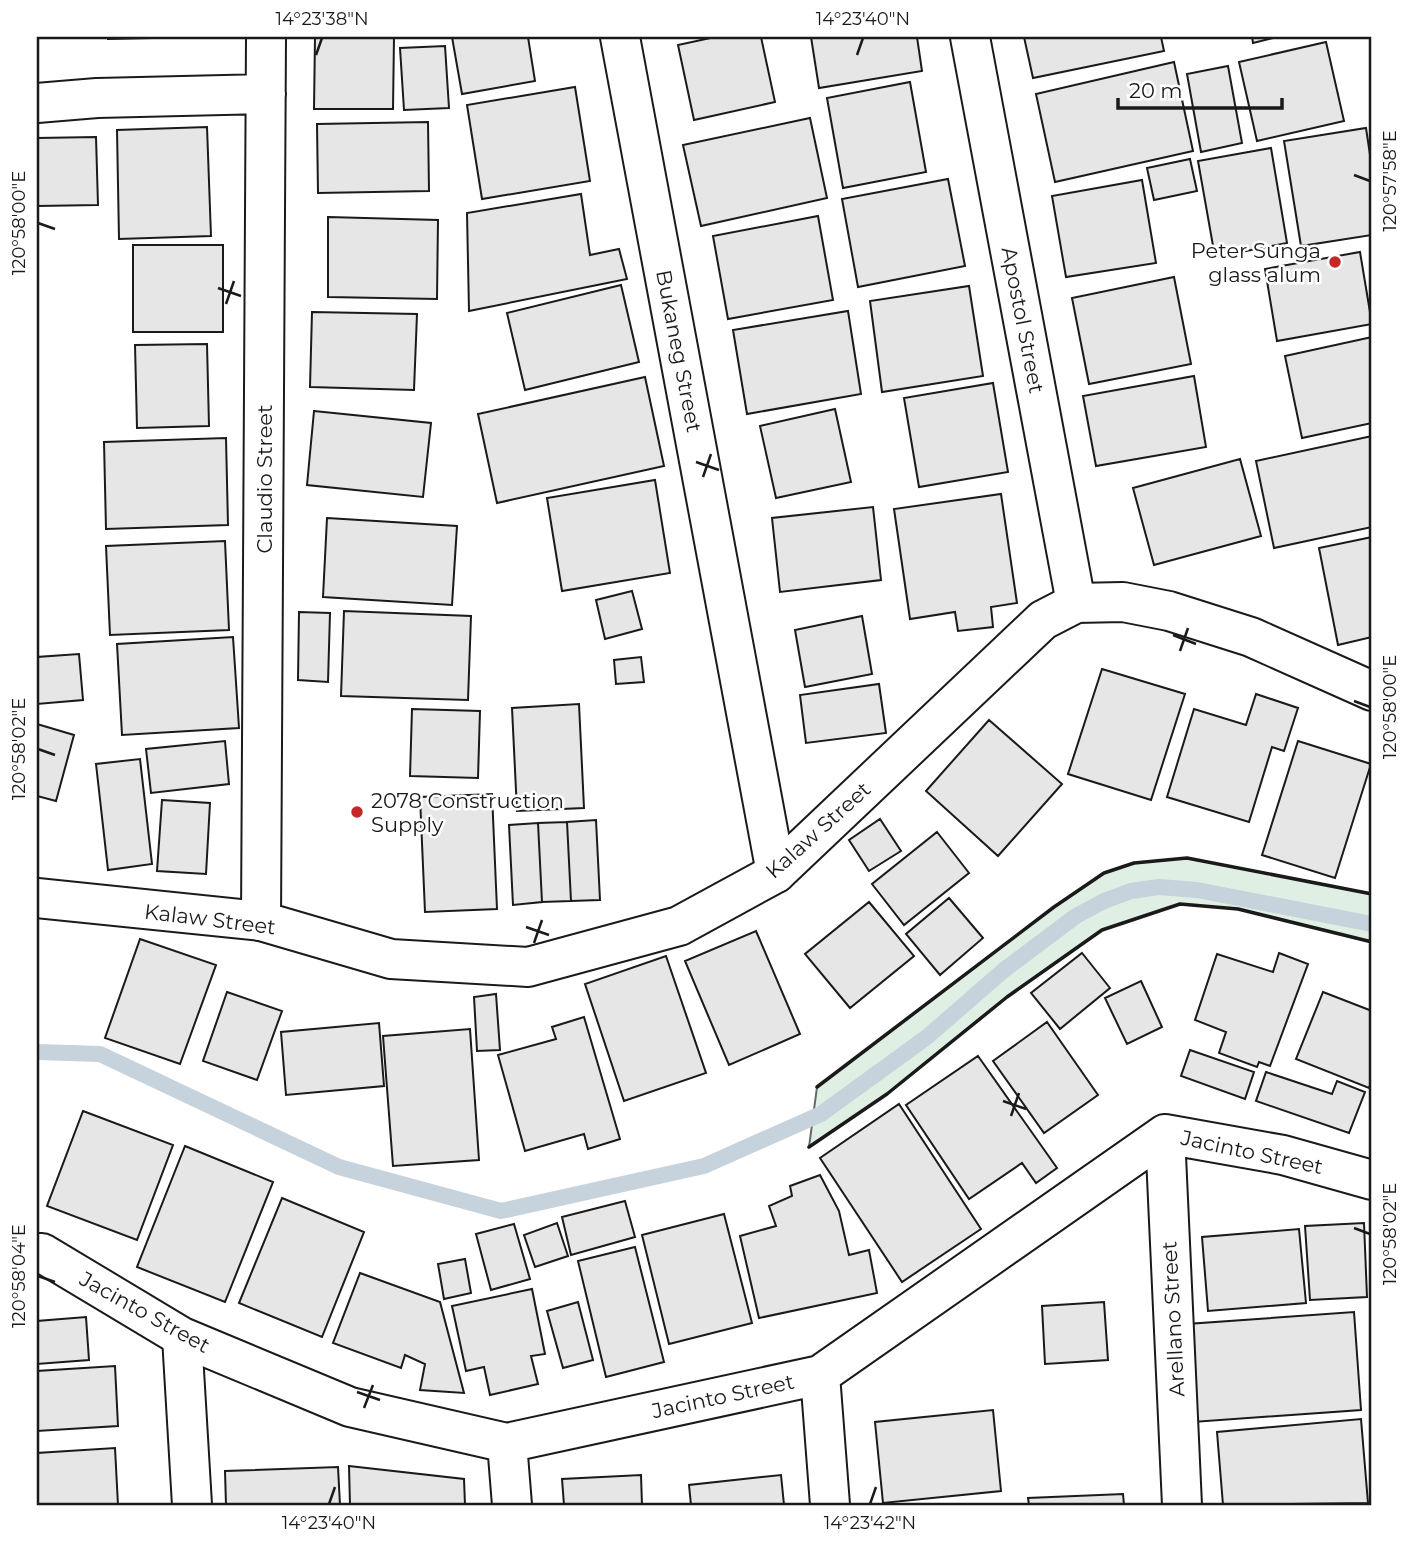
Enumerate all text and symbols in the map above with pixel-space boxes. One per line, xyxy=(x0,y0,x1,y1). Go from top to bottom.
text: 14°23'38"N xyxy=(275,8,369,30)
text: 14°23'40"N xyxy=(816,8,910,30)
scale bar xyxy=(1118,66,1283,110)
text: 20 m xyxy=(1129,78,1183,103)
text: 120°57'58"E xyxy=(1379,130,1401,232)
text: 120°58'00"E xyxy=(8,171,30,275)
place label: Peter Sunga glass alum xyxy=(1191,238,1321,287)
street label: Apostol Street xyxy=(997,245,1049,395)
marker: Peter Sunga glass alum xyxy=(1327,254,1343,270)
street label: Bukaneg Street xyxy=(651,268,707,434)
street label: Claudio Street xyxy=(252,404,277,554)
text: 120°58'00"E xyxy=(1379,655,1401,759)
text: 120°58'02"E xyxy=(8,698,30,800)
street label: Kalaw Street xyxy=(760,776,876,884)
place label: 2078 Construction Supply xyxy=(371,788,564,837)
marker: 2078 Construction Supply xyxy=(349,804,365,820)
street label: Kalaw Street xyxy=(143,899,277,939)
street label: Jacinto Street xyxy=(1178,1125,1325,1179)
text: 120°58'02"E xyxy=(1379,1183,1401,1285)
text: 120°58'04"E xyxy=(8,1224,30,1328)
street label: Arellano Street xyxy=(1156,1240,1190,1398)
street label: Jacinto Street xyxy=(75,1266,214,1358)
street label: Jacinto Street xyxy=(649,1369,796,1423)
text: 14°23'40"N xyxy=(282,1512,376,1534)
text: 14°23'42"N xyxy=(824,1512,916,1534)

